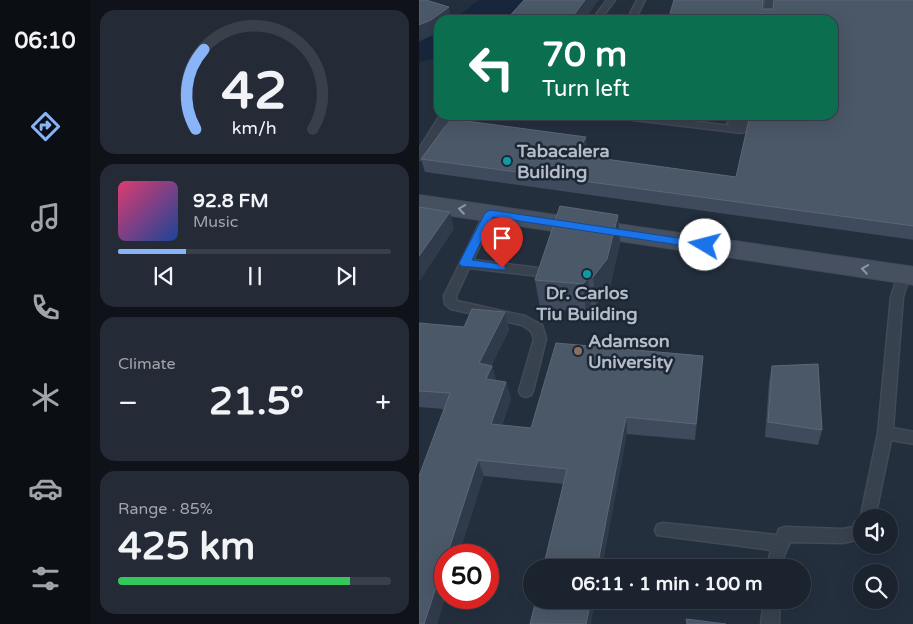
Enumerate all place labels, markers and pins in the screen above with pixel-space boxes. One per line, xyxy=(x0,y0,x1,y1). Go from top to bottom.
place label: Tabacalera Building xyxy=(516,140,610,183)
marker: Tabacalera Building xyxy=(501,155,513,167)
pin xyxy=(481,217,523,268)
marker: Dr. Carlos Tiu Building xyxy=(581,268,593,280)
place label: Dr. Carlos Tiu Building xyxy=(535,282,638,325)
place label: Adamson University xyxy=(588,330,673,373)
marker: Adamson University xyxy=(572,345,584,357)

